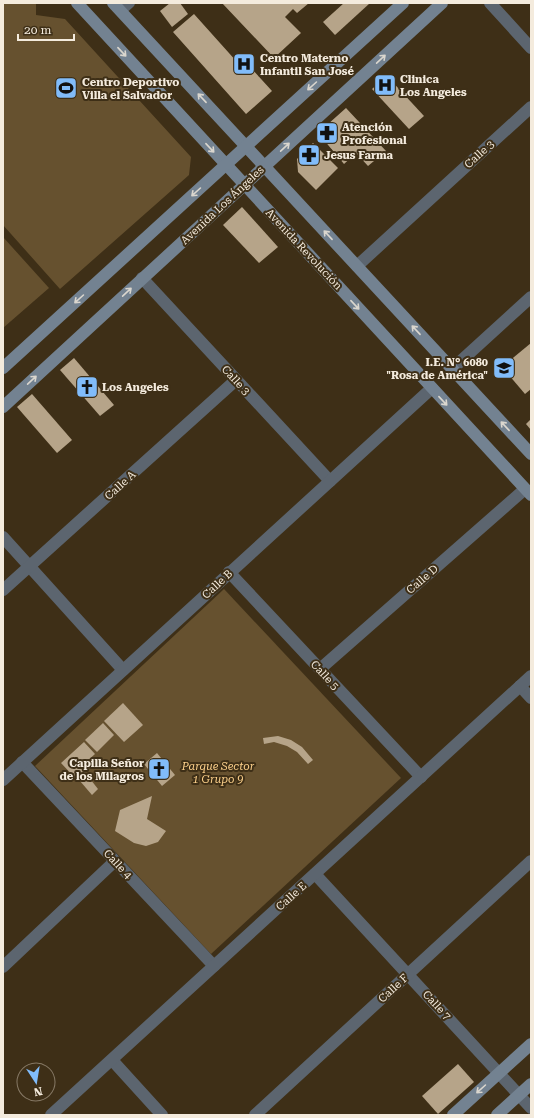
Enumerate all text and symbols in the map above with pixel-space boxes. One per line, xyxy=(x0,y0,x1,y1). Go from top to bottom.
scale bar xyxy=(18,16,74,42)
text: 20 m xyxy=(24,23,51,37)
one-way arrow xyxy=(117,47,127,57)
hospital icon: Centro Materno Infantil San José xyxy=(231,51,257,77)
place label: Centro Materno Infantil San José xyxy=(260,52,354,78)
one-way arrow xyxy=(375,55,385,64)
hospital icon: Clinica Los Angeles xyxy=(372,72,398,98)
place label: Clinica Los Angeles xyxy=(400,73,467,99)
sports icon: Centro Deportivo Villa el Salvador xyxy=(53,75,79,101)
place label: Centro Deportivo Villa el Salvador xyxy=(82,76,179,102)
one-way arrow xyxy=(308,81,318,90)
one-way arrow xyxy=(198,94,207,104)
pharmacy icon: Atención Profesional xyxy=(314,120,340,146)
place label: Atención Profesional xyxy=(342,121,407,147)
street label: Calle 3 xyxy=(462,138,497,171)
pharmacy icon: Jesus Farma xyxy=(296,142,322,168)
one-way arrow xyxy=(205,143,215,153)
one-way arrow xyxy=(280,143,290,152)
place label: Jesus Farma xyxy=(324,149,394,162)
street label: Avenida Los Ángeles xyxy=(177,163,267,247)
one-way arrow xyxy=(190,188,201,197)
street label: Avenida Revolución xyxy=(263,206,345,293)
one-way arrow xyxy=(323,230,333,240)
one-way arrow xyxy=(122,288,132,297)
one-way arrow xyxy=(74,294,84,304)
one-way arrow xyxy=(351,300,360,310)
one-way arrow xyxy=(412,326,421,336)
school or university icon: I.E. N° 6080 "Rosa de América" xyxy=(491,355,517,381)
place label: I.E. N° 6080 "Rosa de América" xyxy=(386,356,488,382)
street label: Calle 3 xyxy=(219,363,253,398)
church icon: Los Angeles xyxy=(74,374,100,400)
one-way arrow xyxy=(27,375,37,385)
place label: Los Angeles xyxy=(102,381,169,394)
one-way arrow xyxy=(439,395,448,406)
one-way arrow xyxy=(500,421,509,431)
street label: Calle A xyxy=(102,468,139,503)
street label: Calle D xyxy=(404,562,441,597)
street label: Calle B xyxy=(199,567,235,602)
street label: Calle 5 xyxy=(308,658,342,693)
church icon: Capilla Señor de los Milagros xyxy=(146,756,172,782)
place label: Capilla Señor de los Milagros xyxy=(59,757,144,783)
park label: Parque Sector 1 Grupo 9 xyxy=(181,760,255,786)
street label: Calle 4 xyxy=(101,847,135,882)
street label: Calle E xyxy=(273,879,309,913)
street label: Calle F xyxy=(376,971,411,1005)
street label: Calle 7 xyxy=(420,988,454,1023)
north arrow xyxy=(16,1062,56,1102)
text: N xyxy=(32,1084,43,1099)
one-way arrow xyxy=(477,1084,487,1093)

